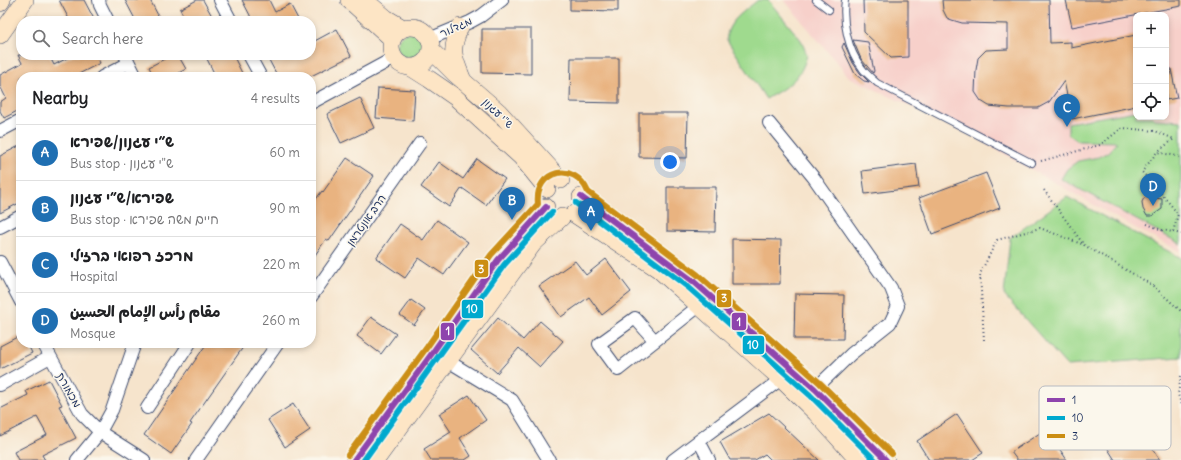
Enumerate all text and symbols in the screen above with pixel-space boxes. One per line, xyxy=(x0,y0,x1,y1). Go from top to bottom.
map controls xyxy=(1133,12,1169,120)
button: + xyxy=(1133,12,1169,48)
street label: מגדלור xyxy=(438,14,474,40)
search box xyxy=(16,16,316,60)
icon: search xyxy=(30,27,52,49)
text: Search here xyxy=(62,29,143,48)
button: − xyxy=(1133,48,1169,84)
button: locate xyxy=(1133,84,1169,120)
text: Nearby xyxy=(32,87,88,109)
text: 4 results xyxy=(251,90,300,107)
pin: C xyxy=(1054,94,1080,127)
street label: ש"י עגנון xyxy=(480,95,517,132)
text: ש״י עגנון/שפירא xyxy=(70,132,174,151)
text: A xyxy=(41,144,49,161)
text: 60 m xyxy=(269,144,300,161)
your location xyxy=(660,152,680,172)
text: Bus stop · ש"י עגנון xyxy=(70,155,174,172)
pin: D xyxy=(1140,173,1166,206)
pin: B xyxy=(499,187,525,220)
text: שפירא/ש״י עגנון xyxy=(70,188,174,207)
street label: הרב אונטרמן xyxy=(343,191,389,249)
pin: A xyxy=(578,198,604,231)
text: B xyxy=(41,200,49,217)
text: 90 m xyxy=(269,200,300,217)
text: Bus stop · חיים משה שפירא xyxy=(70,211,219,228)
text: מרכז רפואי ברזילי xyxy=(70,246,193,265)
text: C xyxy=(41,256,49,273)
text: 220 m xyxy=(263,256,300,273)
line badge: 3 xyxy=(474,259,489,278)
text: 3 xyxy=(478,262,484,276)
text: Hospital xyxy=(70,268,118,285)
line badge: 3 xyxy=(716,289,732,308)
text: 3 xyxy=(721,291,727,305)
line badge: 10 xyxy=(461,299,484,319)
text: مقام رأس الإمام الحسين xyxy=(70,302,221,321)
text: 10 xyxy=(466,302,478,316)
text: D xyxy=(40,312,50,329)
text: 260 m xyxy=(262,312,300,329)
line badge: 1 xyxy=(731,312,747,331)
text: 1 xyxy=(737,315,741,329)
line badge: 1 xyxy=(440,322,455,341)
text: 1 xyxy=(446,324,450,338)
text: Mosque xyxy=(70,325,115,342)
line badge: 10 xyxy=(742,335,765,355)
text: 10 xyxy=(747,338,759,352)
street label: מכמורת xyxy=(54,370,84,410)
legend xyxy=(1039,386,1171,450)
text: 1 xyxy=(1072,393,1076,407)
text: 10 xyxy=(1072,411,1084,425)
text: 3 xyxy=(1072,429,1078,443)

